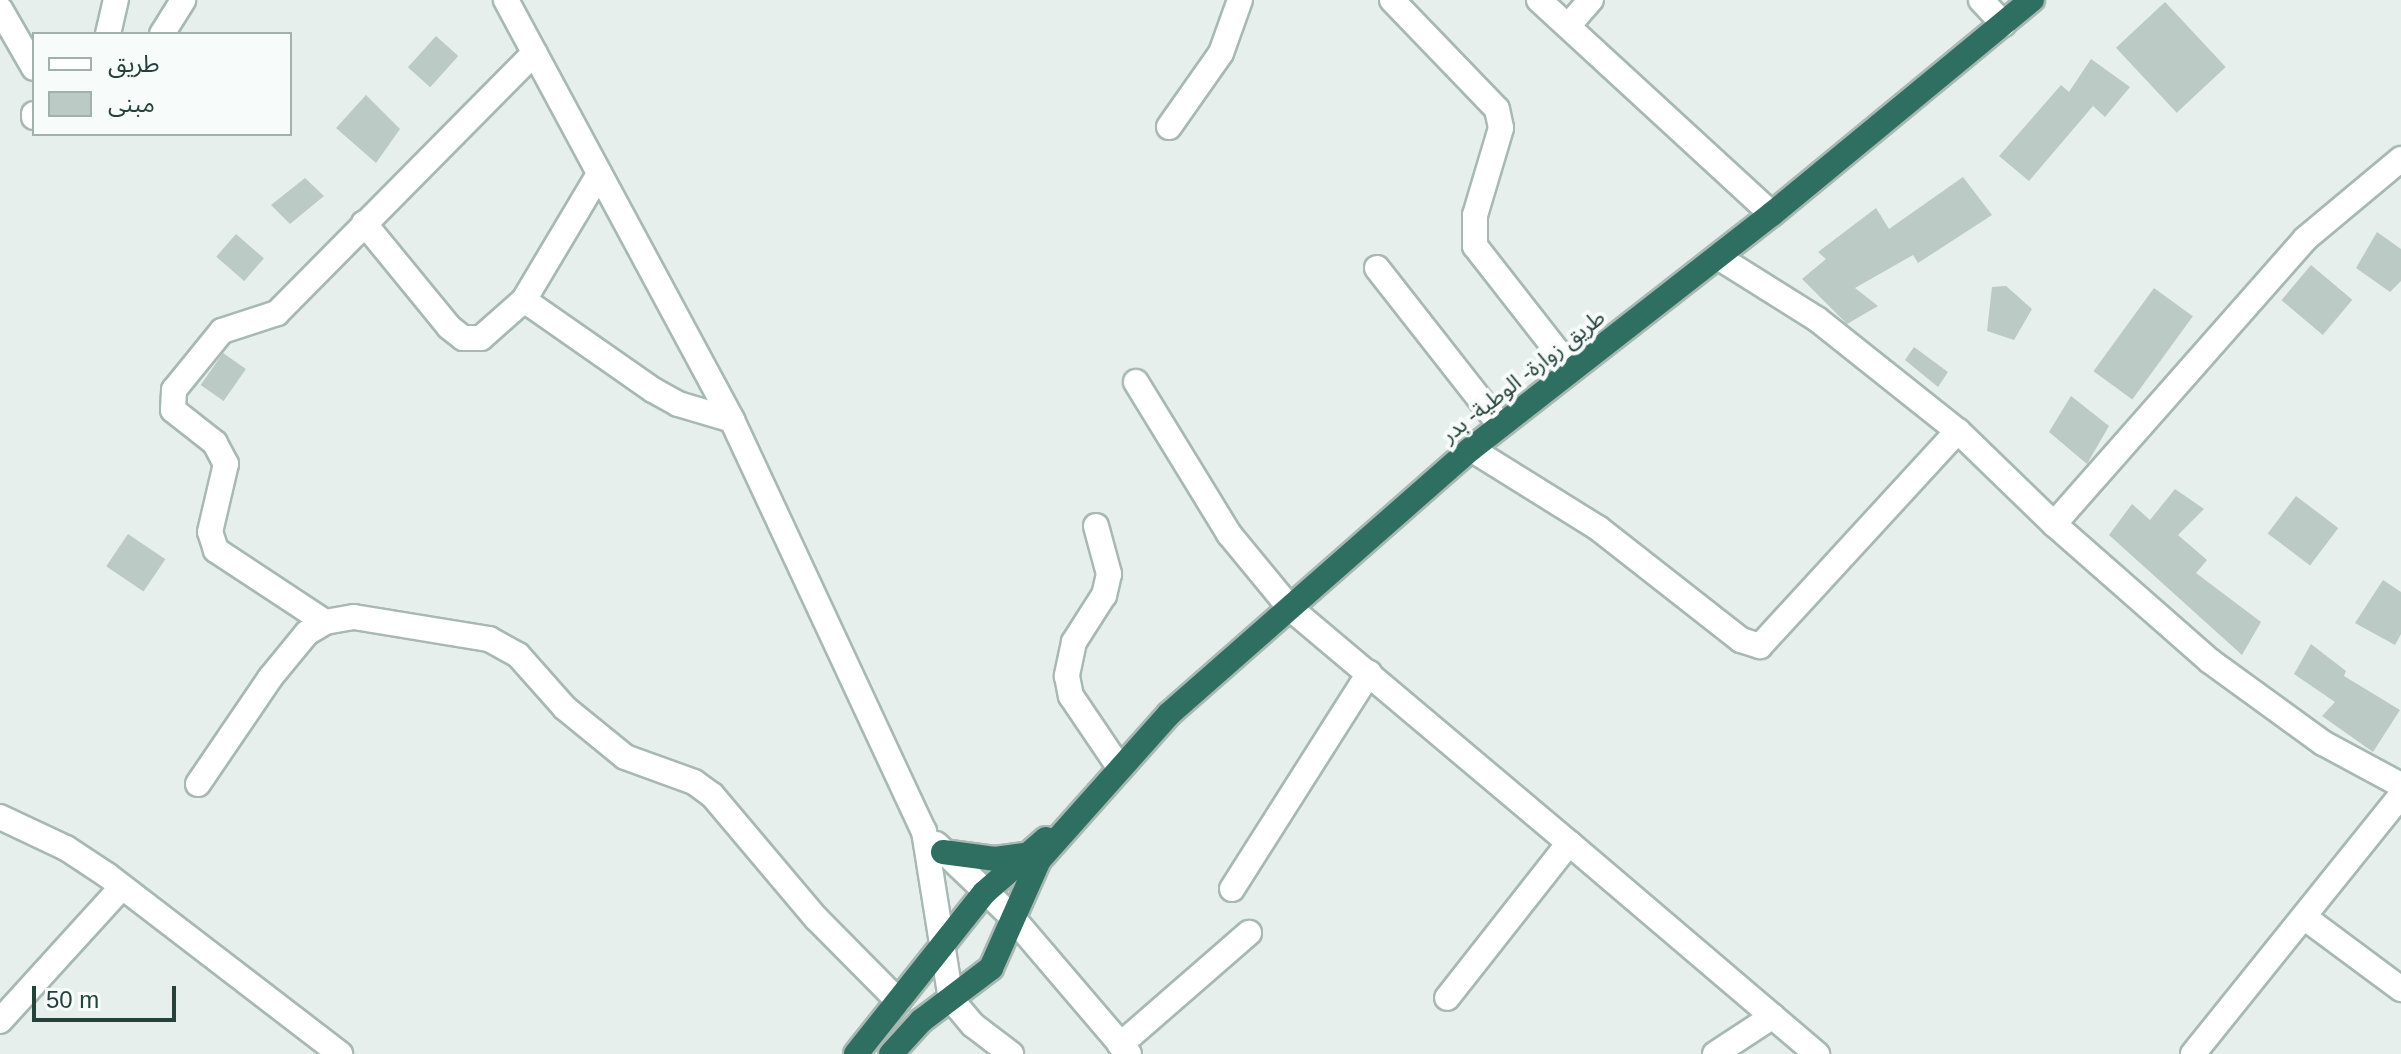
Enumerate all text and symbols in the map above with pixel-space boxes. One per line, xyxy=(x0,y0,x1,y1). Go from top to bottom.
legend xyxy=(32,32,292,136)
text: طريق xyxy=(108,50,160,77)
text: مبنى xyxy=(108,90,155,117)
street label: طريق زوارة- الوطية- بدر xyxy=(1436,304,1610,448)
scale bar xyxy=(36,970,180,1020)
text: 50 m xyxy=(46,986,99,1013)

